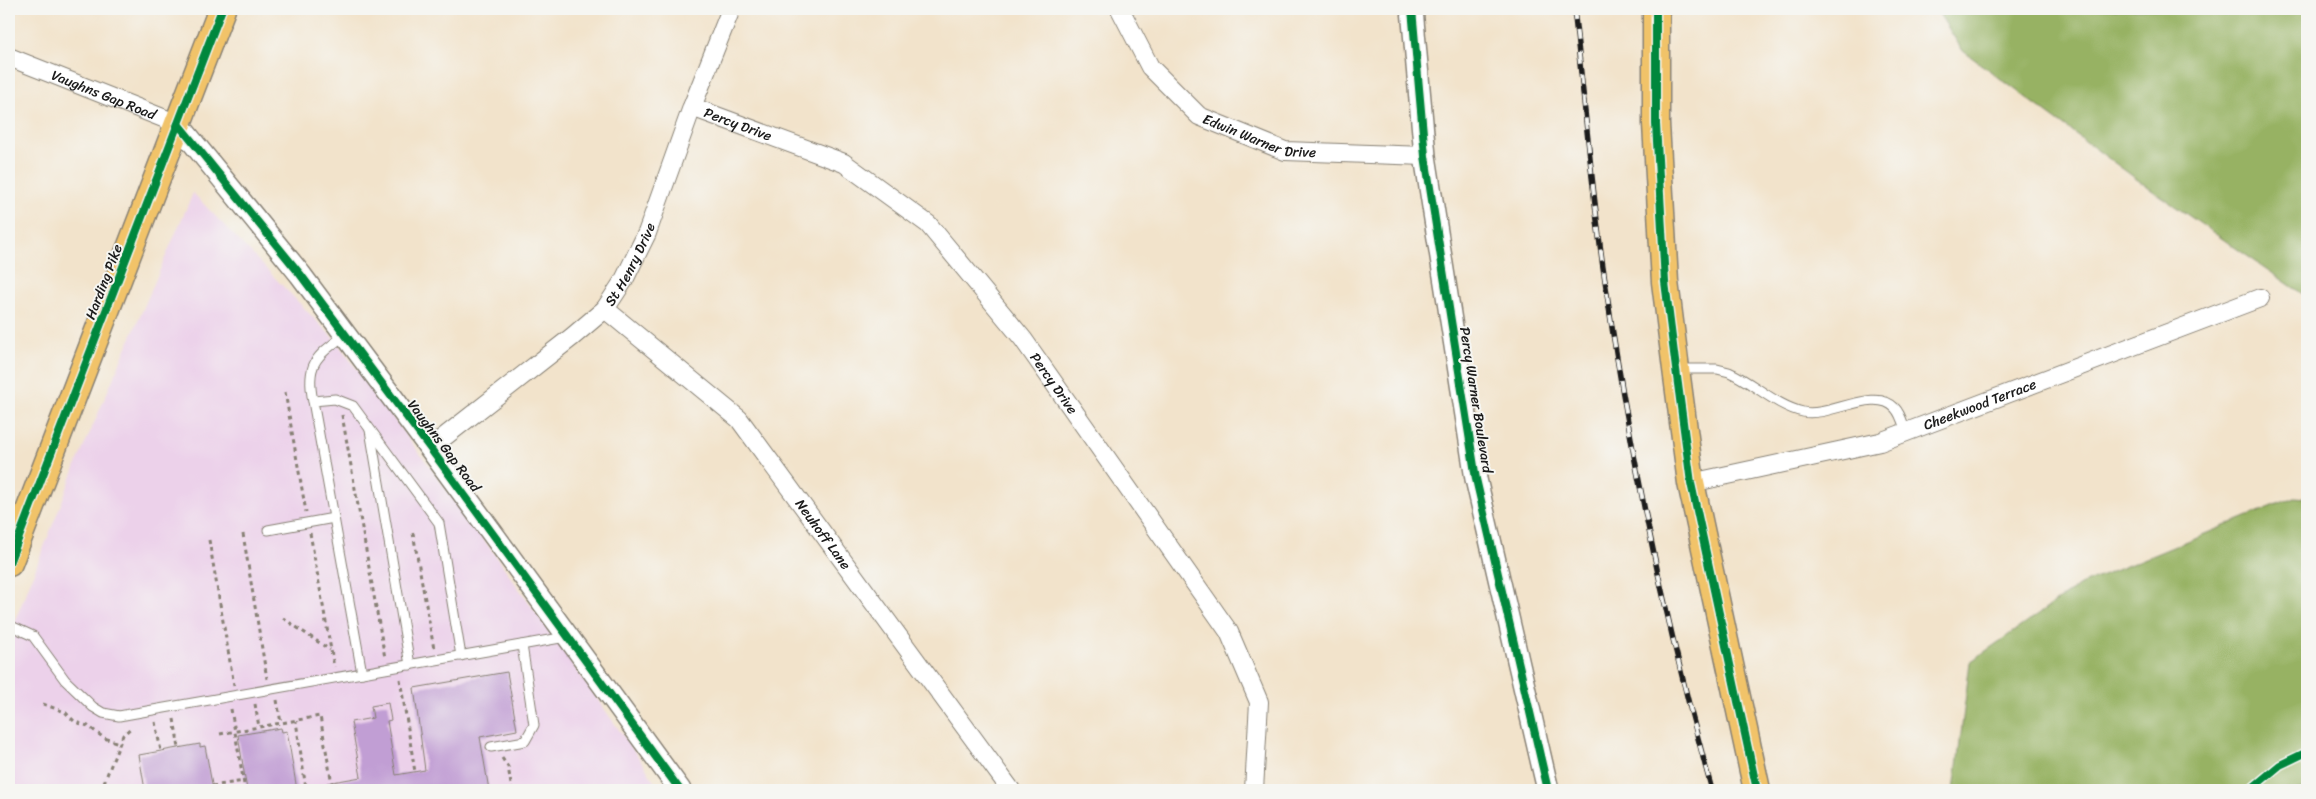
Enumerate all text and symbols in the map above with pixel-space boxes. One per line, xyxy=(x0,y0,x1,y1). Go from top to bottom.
street label: Vaughns Gap Road xyxy=(48,63,161,127)
street label: Percy Drive xyxy=(700,100,776,148)
street label: Edwin Warner Drive xyxy=(1199,106,1316,165)
street label: St Henry Drive xyxy=(598,219,662,311)
street label: Harding Pike xyxy=(78,241,130,323)
street label: Percy Warner Boulevard xyxy=(1452,325,1500,476)
street label: Percy Drive xyxy=(1023,347,1085,419)
street label: Cheekwood Terrace xyxy=(1920,371,2040,437)
street label: Vaughns Gap Road xyxy=(401,394,488,499)
street label: Neuhoff Lane xyxy=(789,493,858,575)

